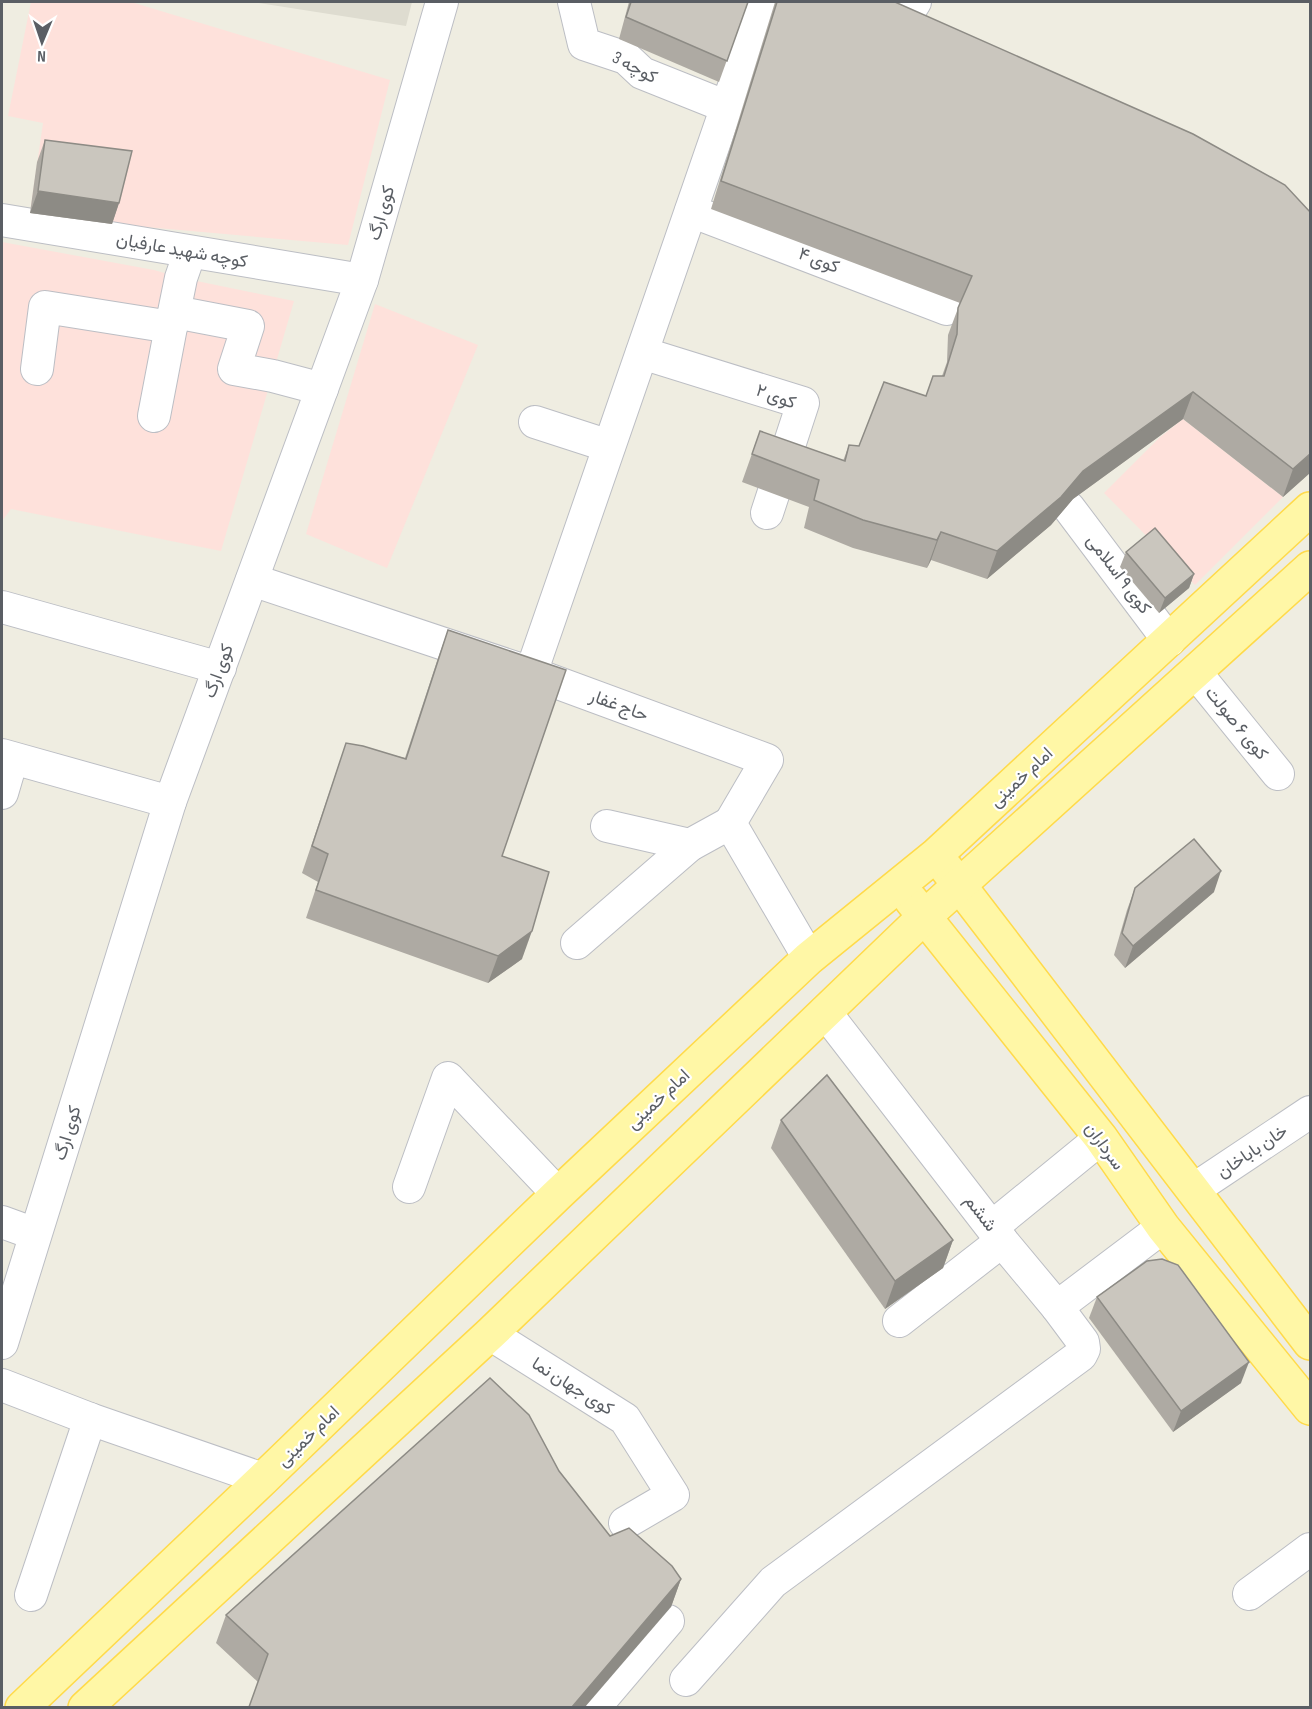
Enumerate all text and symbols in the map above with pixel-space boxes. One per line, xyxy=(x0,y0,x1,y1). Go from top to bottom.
north arrow xyxy=(12,12,72,72)
text: N xyxy=(37,46,46,65)
street label: کوچه 3 xyxy=(608,47,661,89)
street label: کوی ارگ xyxy=(364,183,399,243)
street label: کوچه شهید عارفیان xyxy=(114,229,249,273)
street label: کوی ۴ xyxy=(796,243,842,278)
street label: کوی ۲ xyxy=(753,380,799,413)
street label: کوی ۹ اسلامی xyxy=(1082,530,1155,618)
street label: کوی ارگ xyxy=(199,641,238,701)
street label: کوی ۶ صولت xyxy=(1201,682,1273,764)
street label: حاج غفار xyxy=(585,685,651,727)
street label: امام خمینی xyxy=(985,743,1058,813)
street label: امام خمینی xyxy=(622,1065,695,1135)
street label: کوی ارگ xyxy=(49,1103,86,1163)
street label: سرداران xyxy=(1080,1118,1129,1174)
street label: خان باباخان xyxy=(1213,1120,1292,1183)
street label: ششم xyxy=(959,1191,1001,1236)
street label: کوی جهان نما xyxy=(528,1353,618,1420)
street label: امام خمینی xyxy=(273,1401,345,1472)

